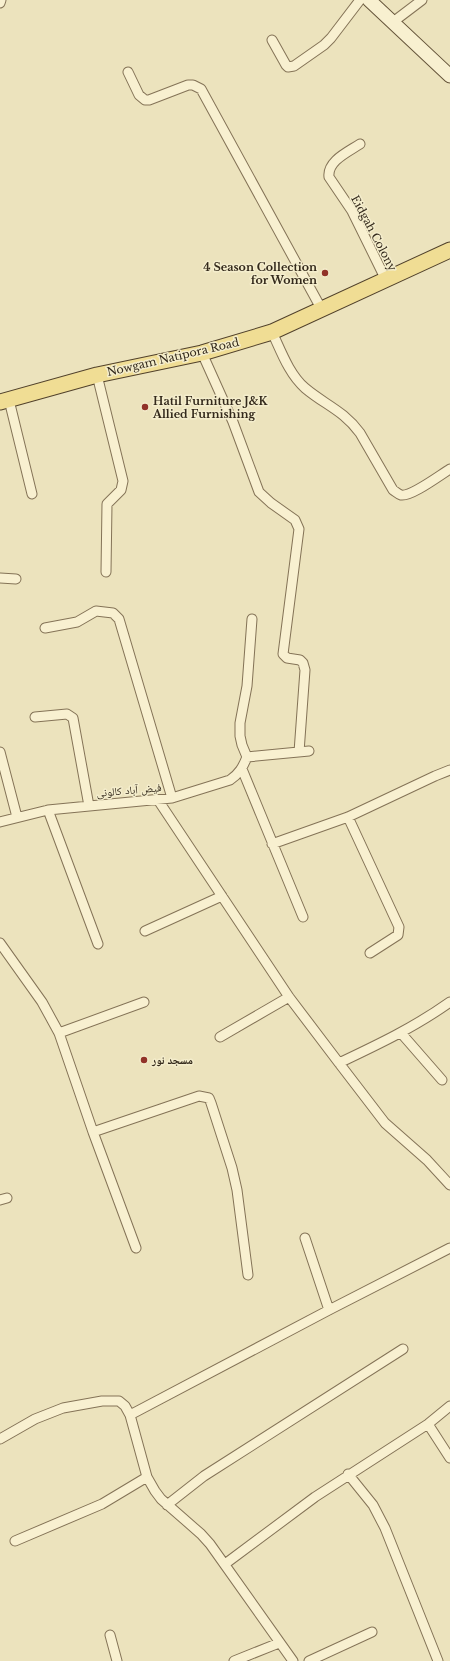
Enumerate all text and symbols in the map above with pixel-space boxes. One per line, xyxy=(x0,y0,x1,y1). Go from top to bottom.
street label: Eidgah Colony xyxy=(348,193,400,273)
place label: 4 Season Collection for Women xyxy=(203,260,317,287)
marker: 4 Season Collection for Women xyxy=(320,268,330,278)
street label: Nowgam Natipora Road xyxy=(106,335,241,379)
place label: Hatil Furniture J&K Allied Furnishing xyxy=(152,394,269,421)
marker: Hatil Furniture J&K Allied Furnishing xyxy=(140,402,150,412)
street label: فیض آباد کالونی xyxy=(96,780,163,800)
place label: مسجد نور xyxy=(151,1053,193,1067)
marker: مسجد نور xyxy=(139,1055,149,1065)

